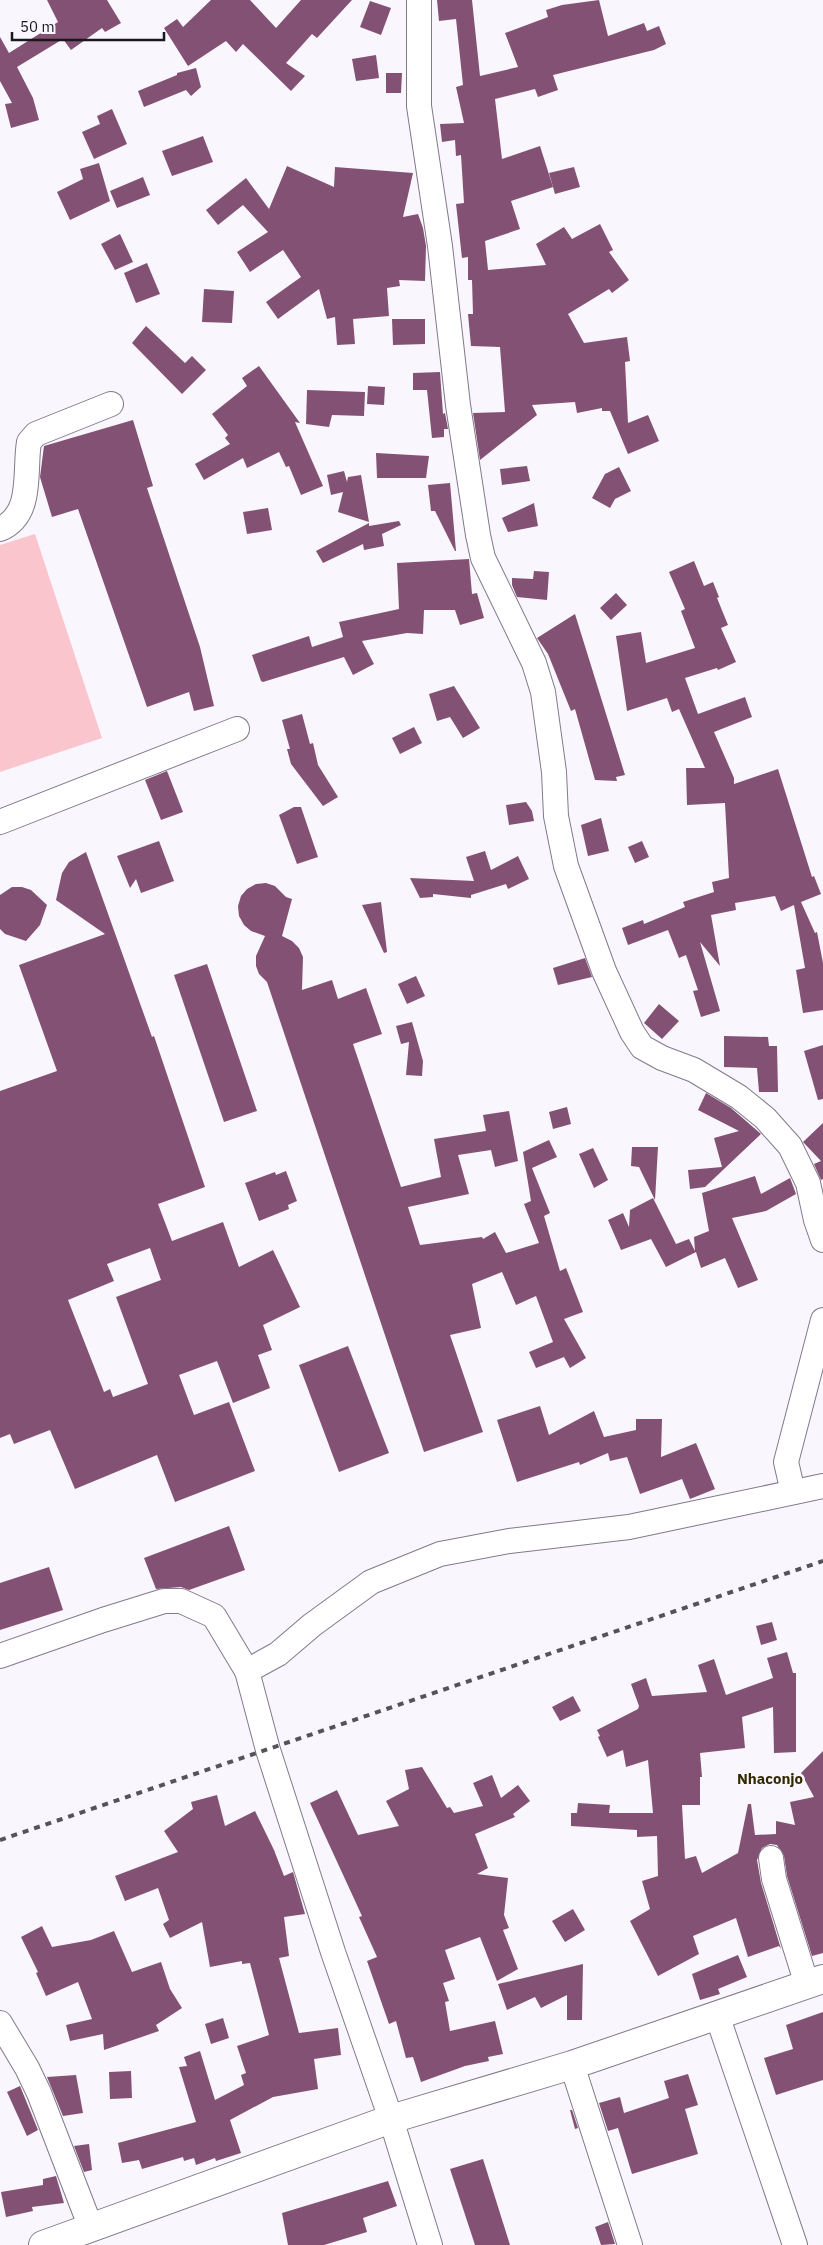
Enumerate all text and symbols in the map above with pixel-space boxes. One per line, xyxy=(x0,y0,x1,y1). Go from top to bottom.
scale bar xyxy=(12,10,165,42)
text: 50 m xyxy=(20,17,55,36)
district label: Nhaconjo xyxy=(737,1769,803,1788)

